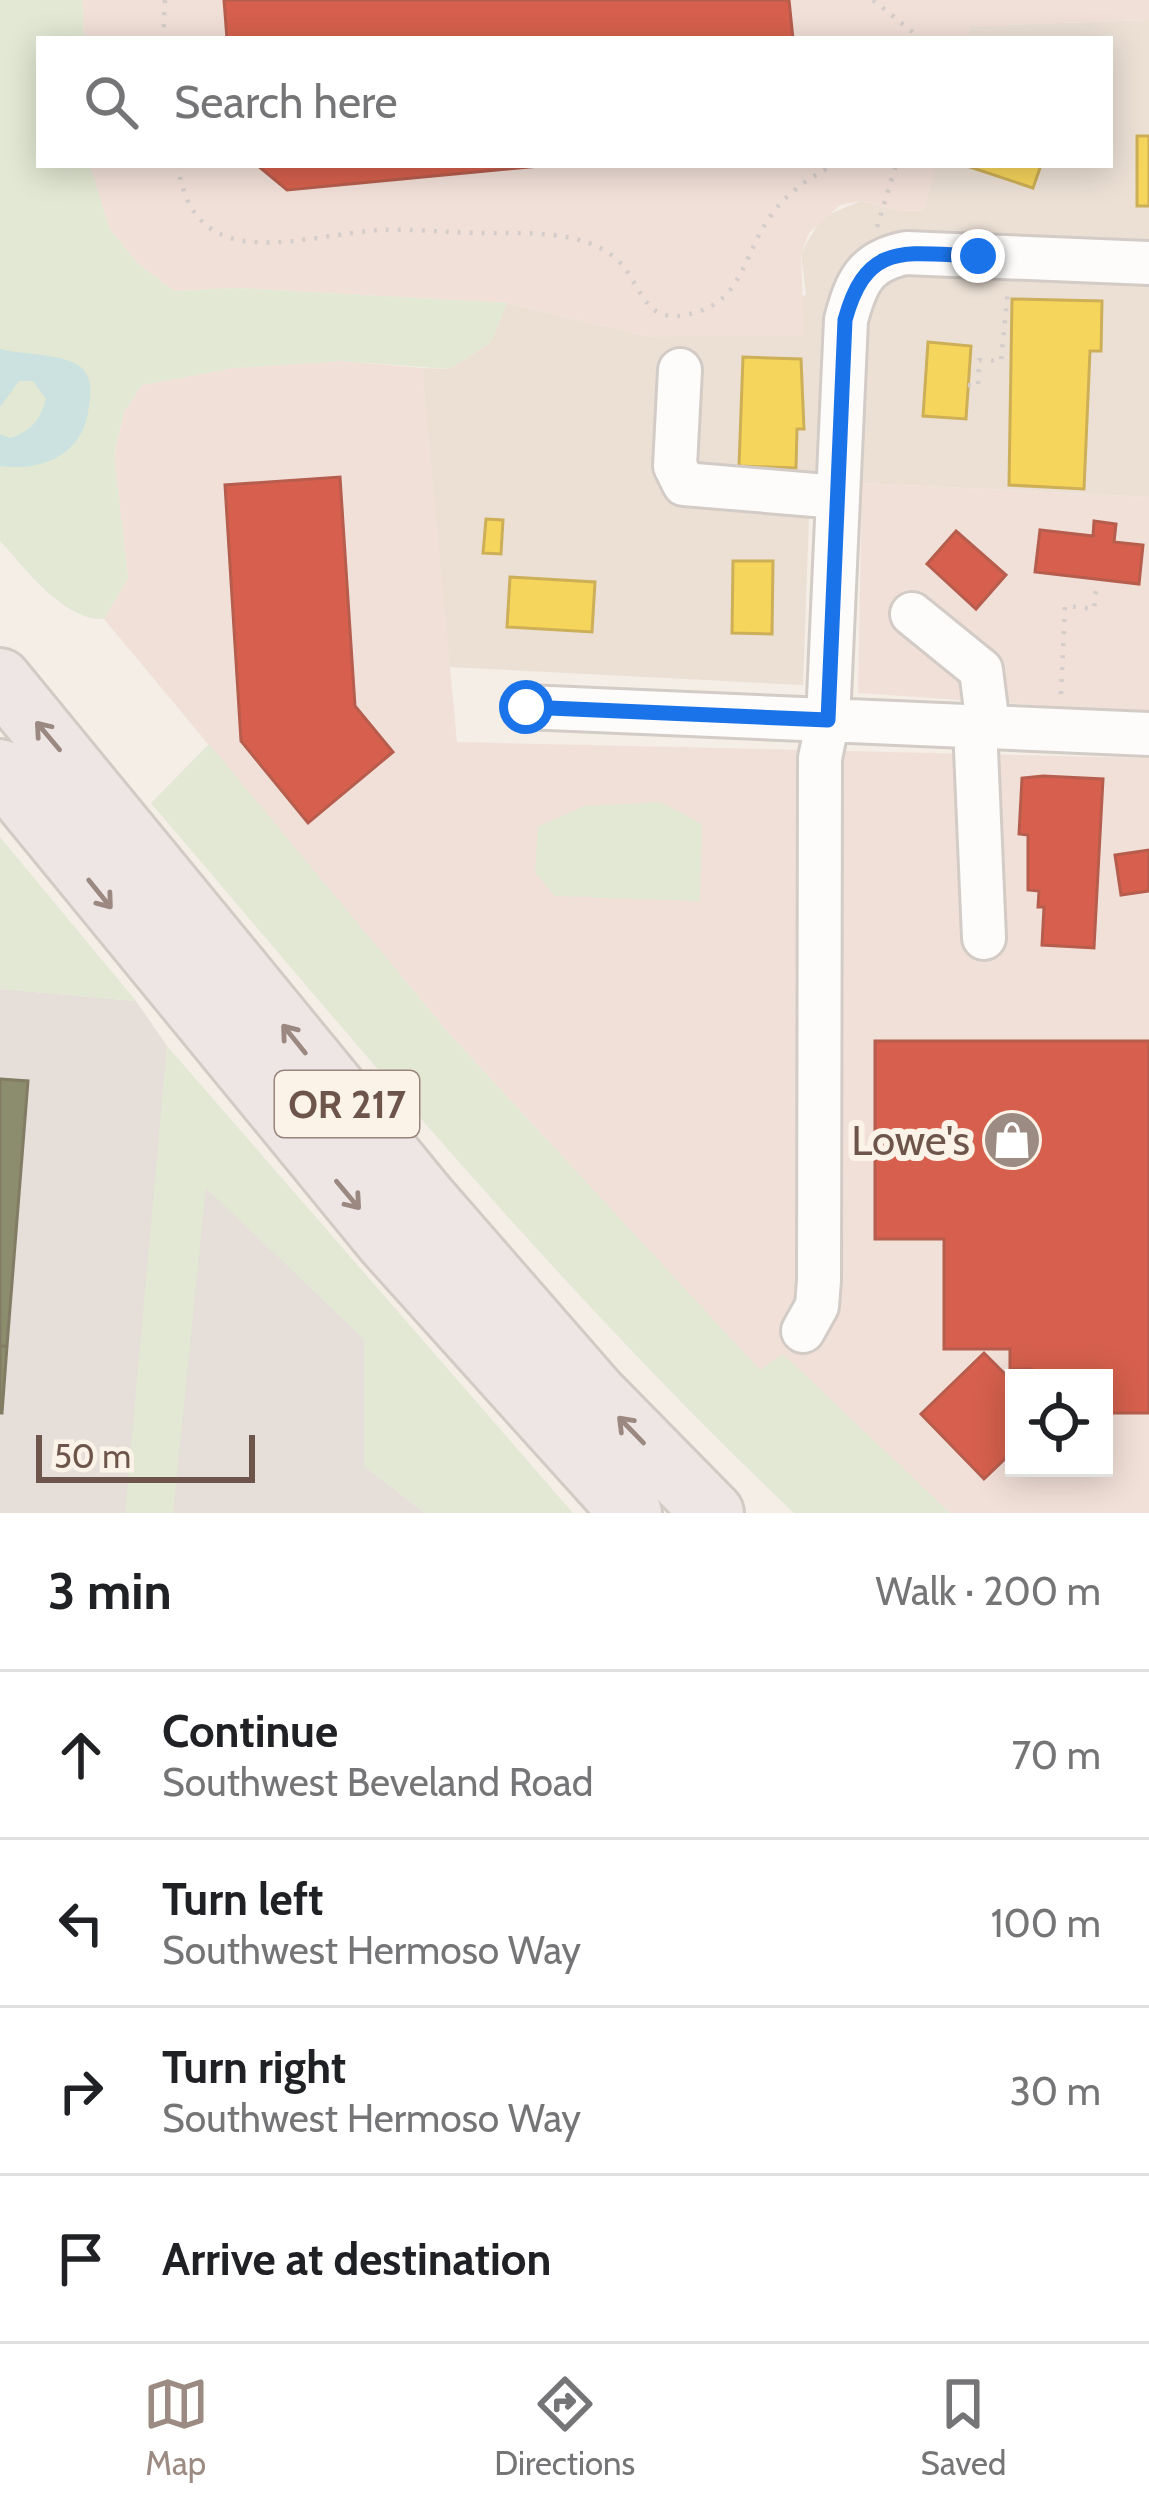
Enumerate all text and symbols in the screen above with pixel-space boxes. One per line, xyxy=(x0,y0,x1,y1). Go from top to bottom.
search box xyxy=(36,36,1113,168)
icon: search xyxy=(78,69,144,135)
text: Search here xyxy=(174,75,398,129)
route end xyxy=(951,229,1005,283)
route start xyxy=(499,680,553,734)
one-way arrow xyxy=(34,721,62,752)
one-way arrow xyxy=(87,877,113,909)
one-way arrow xyxy=(281,1023,308,1055)
road number: OR 217 xyxy=(275,1071,419,1137)
shop icon: Lowe's xyxy=(981,1109,1043,1171)
place label: Lowe's xyxy=(851,1114,970,1166)
one-way arrow xyxy=(334,1179,362,1210)
map controls xyxy=(1005,1369,1113,1477)
button: locate xyxy=(1005,1369,1113,1477)
one-way arrow xyxy=(617,1415,645,1445)
scale bar xyxy=(36,1429,255,1482)
text: 50 m xyxy=(54,1436,131,1476)
text: 3 min xyxy=(48,1560,172,1622)
text: Walk · 200 m xyxy=(876,1567,1101,1615)
text: Continue xyxy=(162,1704,338,1758)
icon: ahead xyxy=(48,1722,114,1788)
text: 70 m xyxy=(1012,1731,1101,1779)
text: Southwest Beveland Road xyxy=(162,1758,593,1806)
text: Turn left xyxy=(162,1872,324,1926)
icon: left xyxy=(48,1890,114,1956)
text: 100 m xyxy=(991,1899,1101,1947)
text: Southwest Hermoso Way xyxy=(162,1926,581,1974)
text: Turn right xyxy=(162,2040,346,2094)
icon: right xyxy=(48,2058,114,2124)
text: 30 m xyxy=(1010,2067,1101,2115)
text: Southwest Hermoso Way xyxy=(162,2094,581,2142)
icon: arrive xyxy=(48,2226,114,2292)
text: Arrive at destination xyxy=(162,2232,551,2286)
tab: Map xyxy=(143,2371,209,2483)
tab: Directions xyxy=(494,2371,635,2483)
tab: Saved xyxy=(921,2371,1006,2483)

